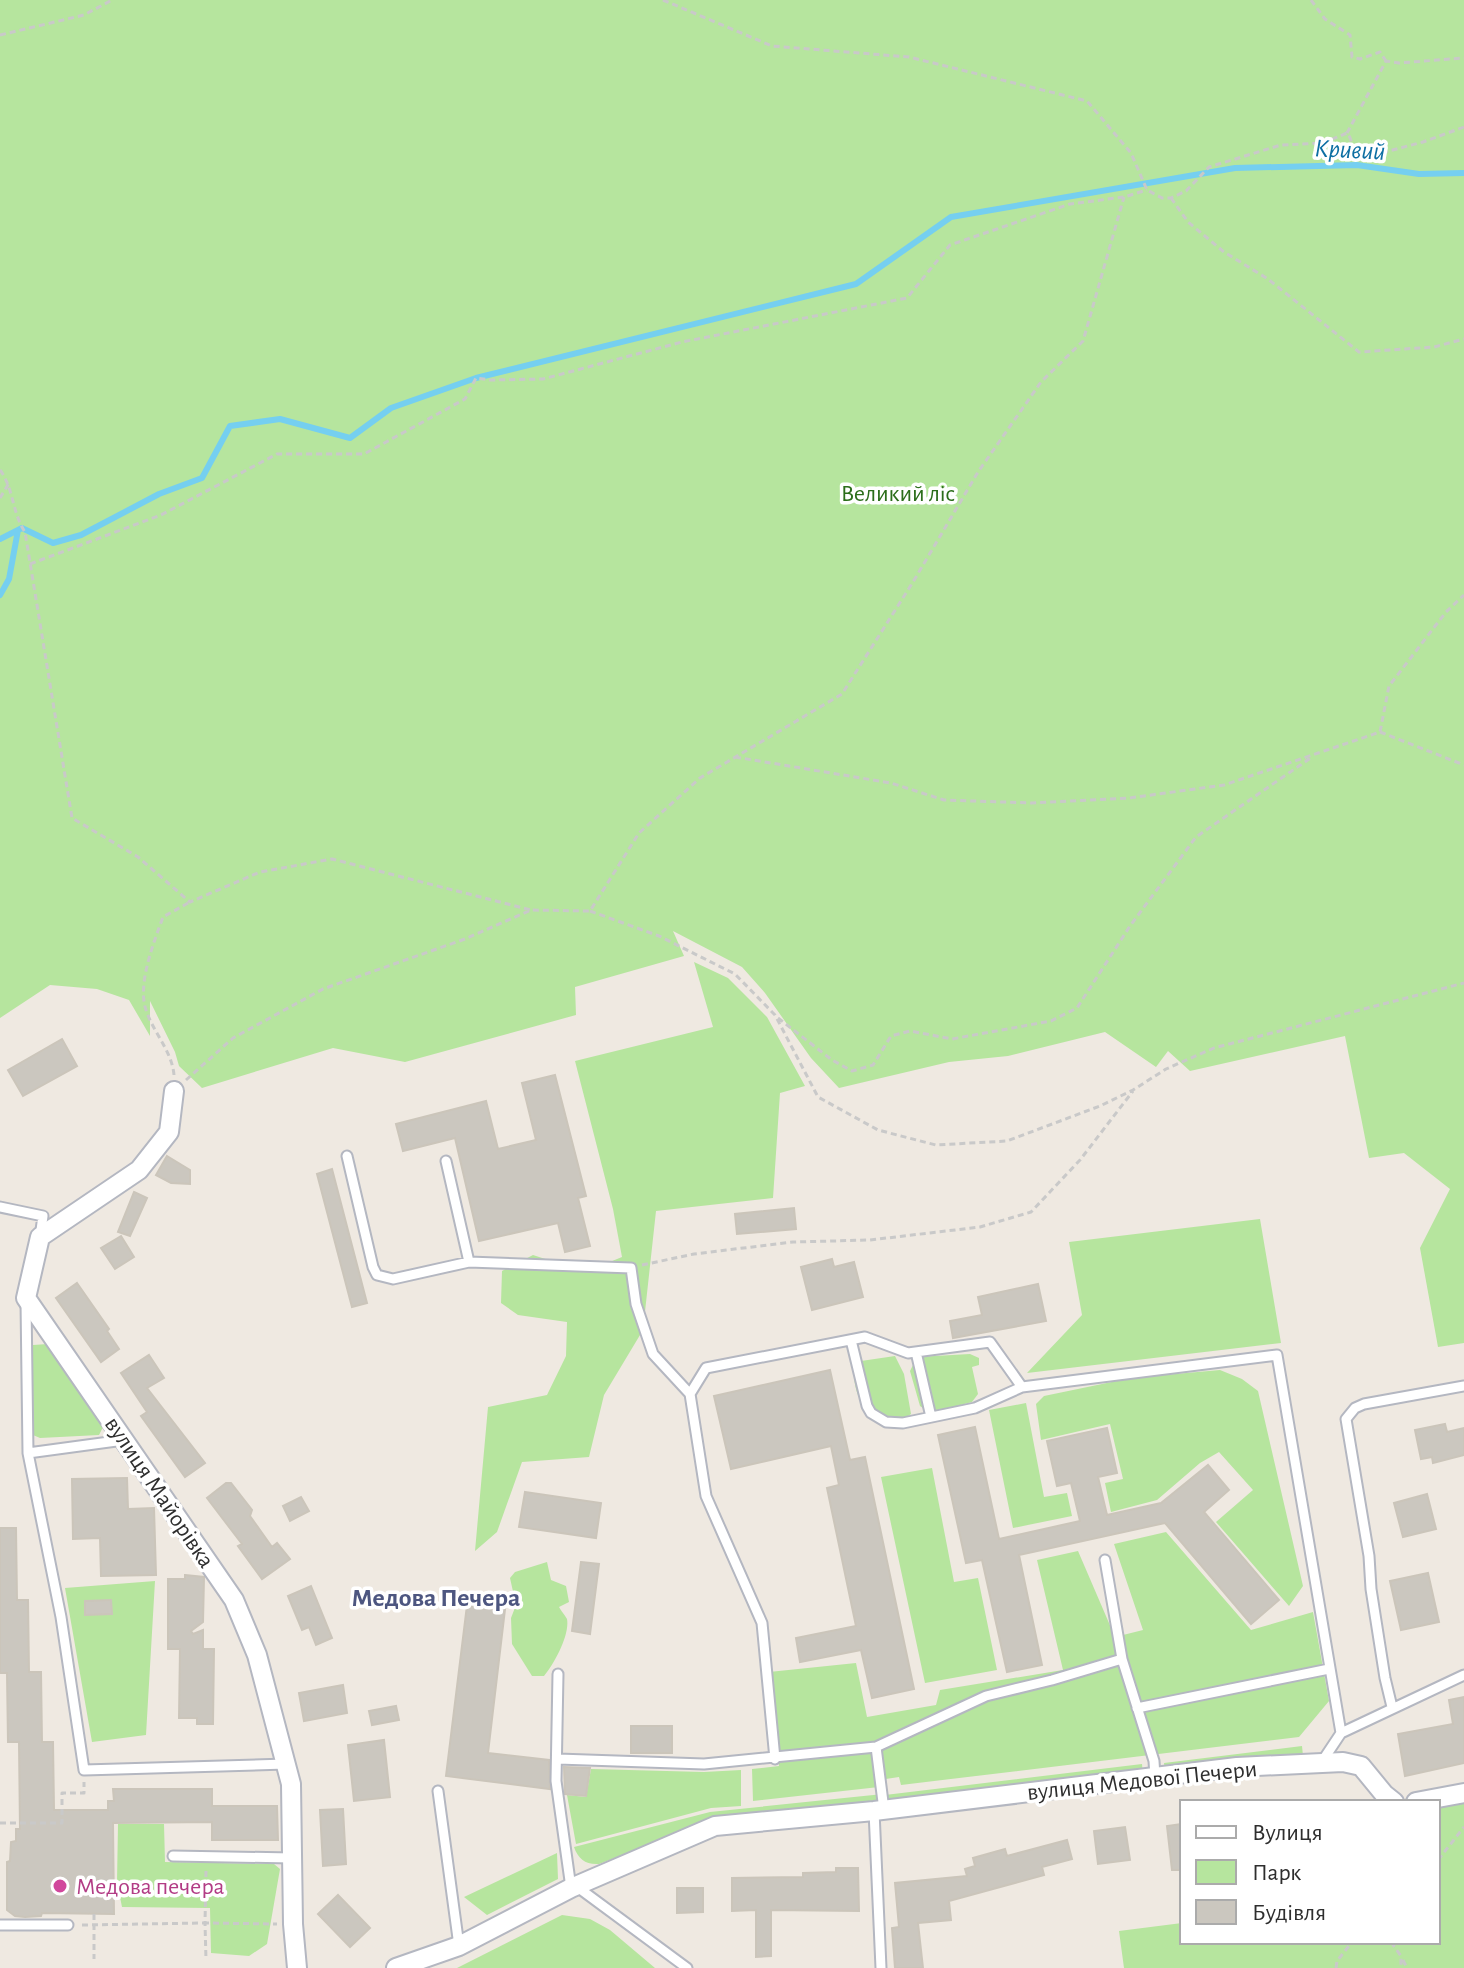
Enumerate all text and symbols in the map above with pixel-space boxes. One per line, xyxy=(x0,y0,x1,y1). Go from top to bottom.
water label: Кривий xyxy=(1314,135,1386,165)
park label: Великий ліс xyxy=(841,482,955,506)
street label: вулиця Майорівка xyxy=(100,1413,219,1572)
district label: Медова Печера xyxy=(352,1585,520,1611)
street label: вулиця Медової Печери xyxy=(1026,1757,1258,1805)
legend xyxy=(1180,1800,1440,1944)
text: Вулиця xyxy=(1252,1821,1323,1845)
text: Парк xyxy=(1252,1861,1301,1885)
place label: Медова печера xyxy=(76,1875,225,1899)
marker: Медова печера xyxy=(51,1877,69,1895)
text: Будівля xyxy=(1252,1901,1326,1925)

